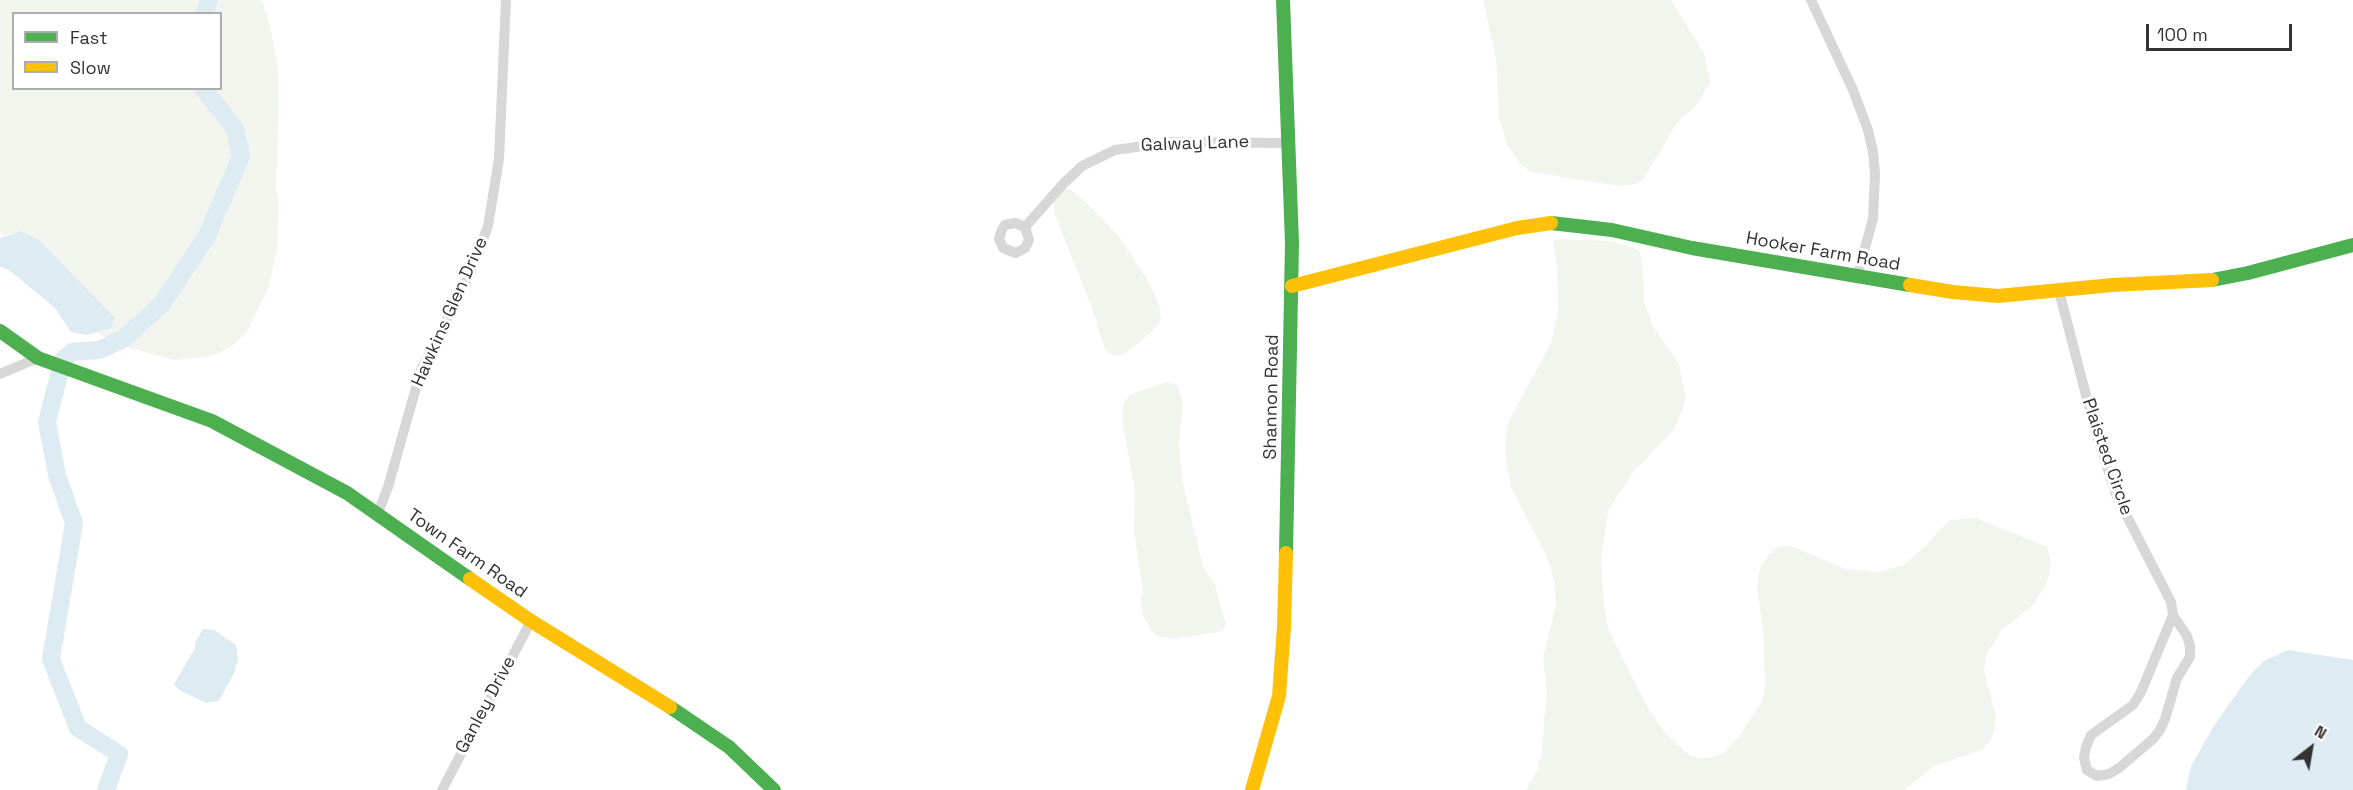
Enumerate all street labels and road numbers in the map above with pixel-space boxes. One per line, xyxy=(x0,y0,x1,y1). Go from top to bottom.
street label: Galway Lane xyxy=(1140,131,1250,157)
street label: Hooker Farm Road xyxy=(1744,228,1902,276)
street label: Hawkins Glen Drive xyxy=(407,234,493,390)
street label: Shannon Road xyxy=(1260,334,1284,460)
street label: Plaisted Circle xyxy=(2077,396,2137,518)
street label: Town Farm Road xyxy=(403,505,531,603)
street label: Ganley Drive xyxy=(451,653,521,757)

